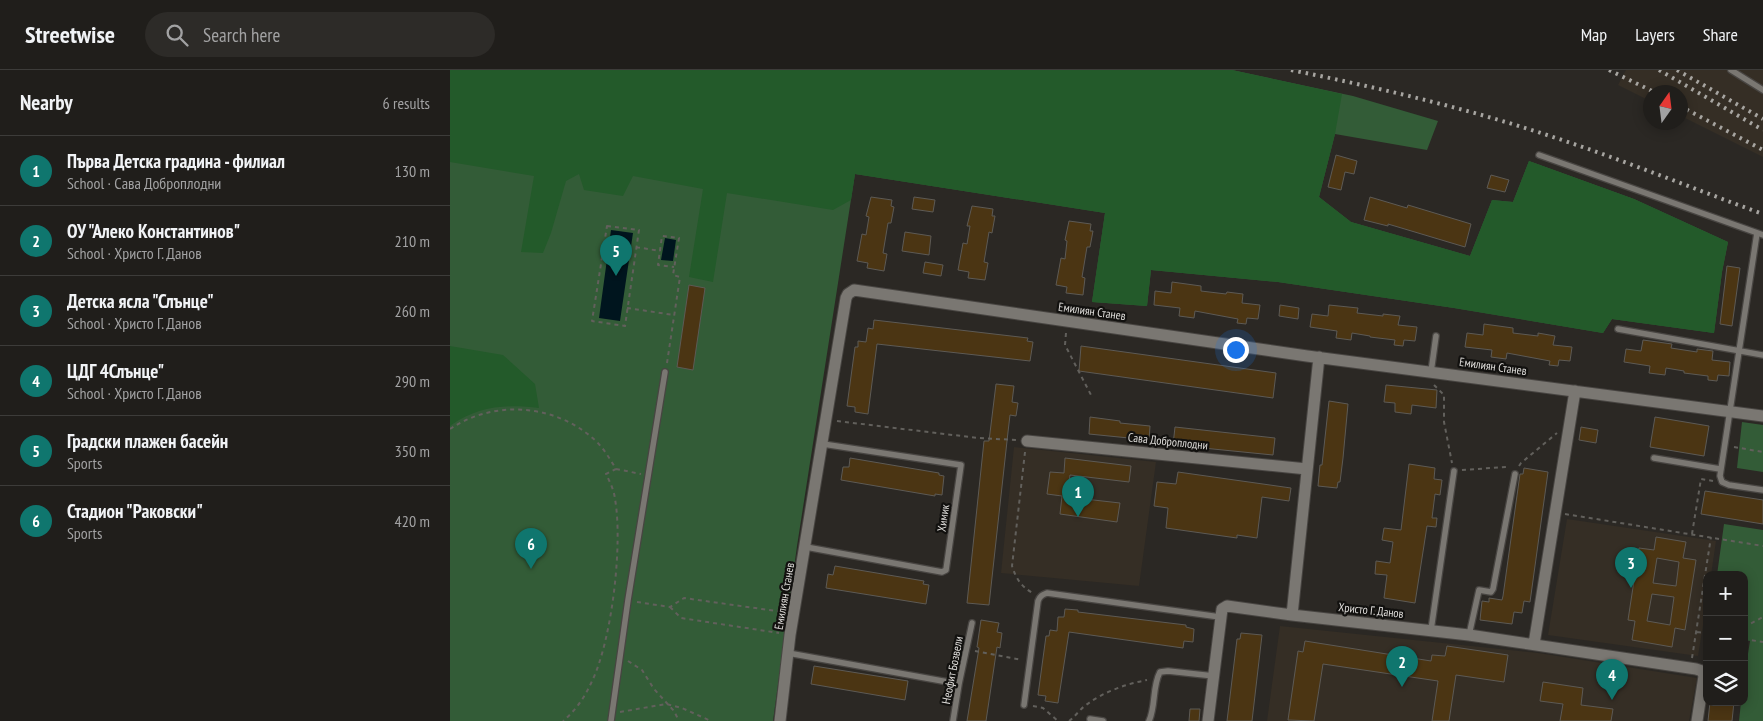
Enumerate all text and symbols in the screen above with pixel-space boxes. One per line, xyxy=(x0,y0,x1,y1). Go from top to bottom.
search box xyxy=(145,12,495,57)
text: Streetwise xyxy=(25,19,115,50)
icon: search xyxy=(163,21,191,49)
text: Search here xyxy=(203,23,280,47)
text: Map xyxy=(1581,23,1607,46)
text: Layers xyxy=(1635,23,1675,46)
text: Share xyxy=(1703,23,1738,46)
north arrow xyxy=(1643,85,1688,130)
text: Nearby xyxy=(20,89,73,116)
text: 6 results xyxy=(383,93,430,113)
text: Първа Детска градина - филиал xyxy=(67,149,285,173)
text: 1 xyxy=(32,161,40,181)
text: 130 m xyxy=(395,161,430,181)
text: School · Сава Доброплодни xyxy=(67,173,221,193)
text: ОУ "Алеко Константинов" xyxy=(67,219,240,243)
text: 2 xyxy=(32,231,40,251)
text: 210 m xyxy=(395,231,430,251)
pin: 5 xyxy=(600,235,632,276)
text: School · Христо Г. Данов xyxy=(67,243,202,263)
text: Детска ясла "Слънце" xyxy=(67,289,214,313)
street label: Емилиян Станев xyxy=(1057,299,1127,323)
text: 3 xyxy=(32,301,40,321)
text: 260 m xyxy=(395,301,430,321)
text: School · Христо Г. Данов xyxy=(67,313,202,333)
your location xyxy=(1223,337,1249,363)
street label: Емилиян Станев xyxy=(1458,354,1528,378)
text: ЦДГ 4Слънце" xyxy=(67,359,164,383)
text: 4 xyxy=(32,371,40,391)
text: 290 m xyxy=(395,371,430,391)
text: School · Христо Г. Данов xyxy=(67,383,202,403)
text: Градски плажен басейн xyxy=(67,429,228,453)
street label: Сава Доброплодни xyxy=(1127,429,1209,453)
text: 5 xyxy=(32,441,40,461)
text: 350 m xyxy=(395,441,430,461)
text: Sports xyxy=(67,453,102,473)
pin: 1 xyxy=(1062,476,1094,517)
text: Стадион "Раковски" xyxy=(67,499,203,523)
street label: Химик xyxy=(934,503,952,533)
text: 6 xyxy=(32,511,40,531)
text: 420 m xyxy=(395,511,430,531)
text: Sports xyxy=(67,523,102,543)
pin: 6 xyxy=(515,528,547,569)
pin: 3 xyxy=(1615,547,1647,588)
street label: Емилиян Станев xyxy=(771,561,797,631)
map controls xyxy=(1703,571,1748,706)
button: + xyxy=(1703,571,1748,616)
street label: Христо Г. Данов xyxy=(1338,599,1404,621)
button: − xyxy=(1703,616,1748,661)
street label: Неофит Бозвели xyxy=(938,635,966,705)
pin: 2 xyxy=(1386,646,1418,687)
pin: 4 xyxy=(1596,659,1628,700)
button: layers xyxy=(1703,661,1748,706)

